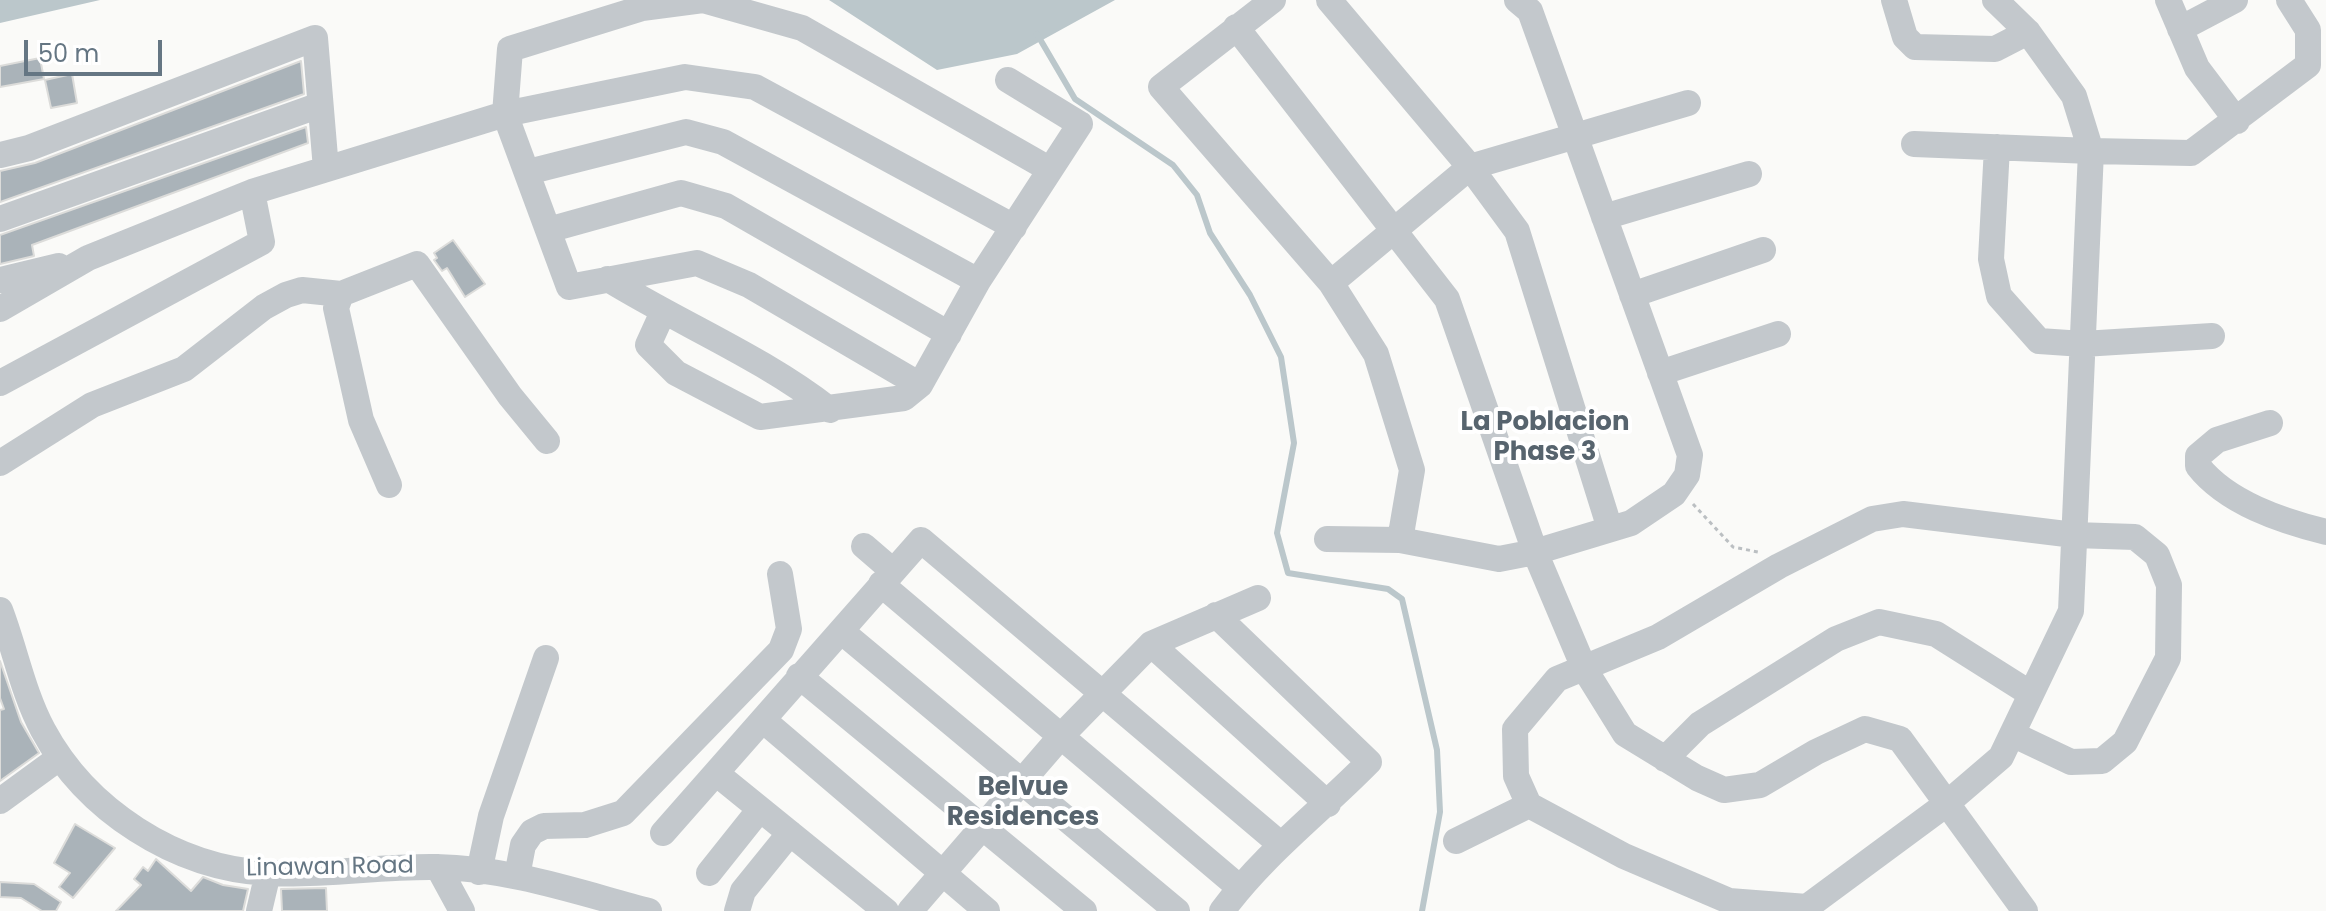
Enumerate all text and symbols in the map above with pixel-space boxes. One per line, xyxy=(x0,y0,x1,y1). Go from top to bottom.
scale bar xyxy=(28,24,166,74)
text: 50 m xyxy=(38,37,99,70)
district label: La Poblacion Phase 3 xyxy=(1461,407,1629,468)
district label: Belvue Residences xyxy=(947,772,1099,834)
street label: Linawan Road xyxy=(246,852,414,884)

